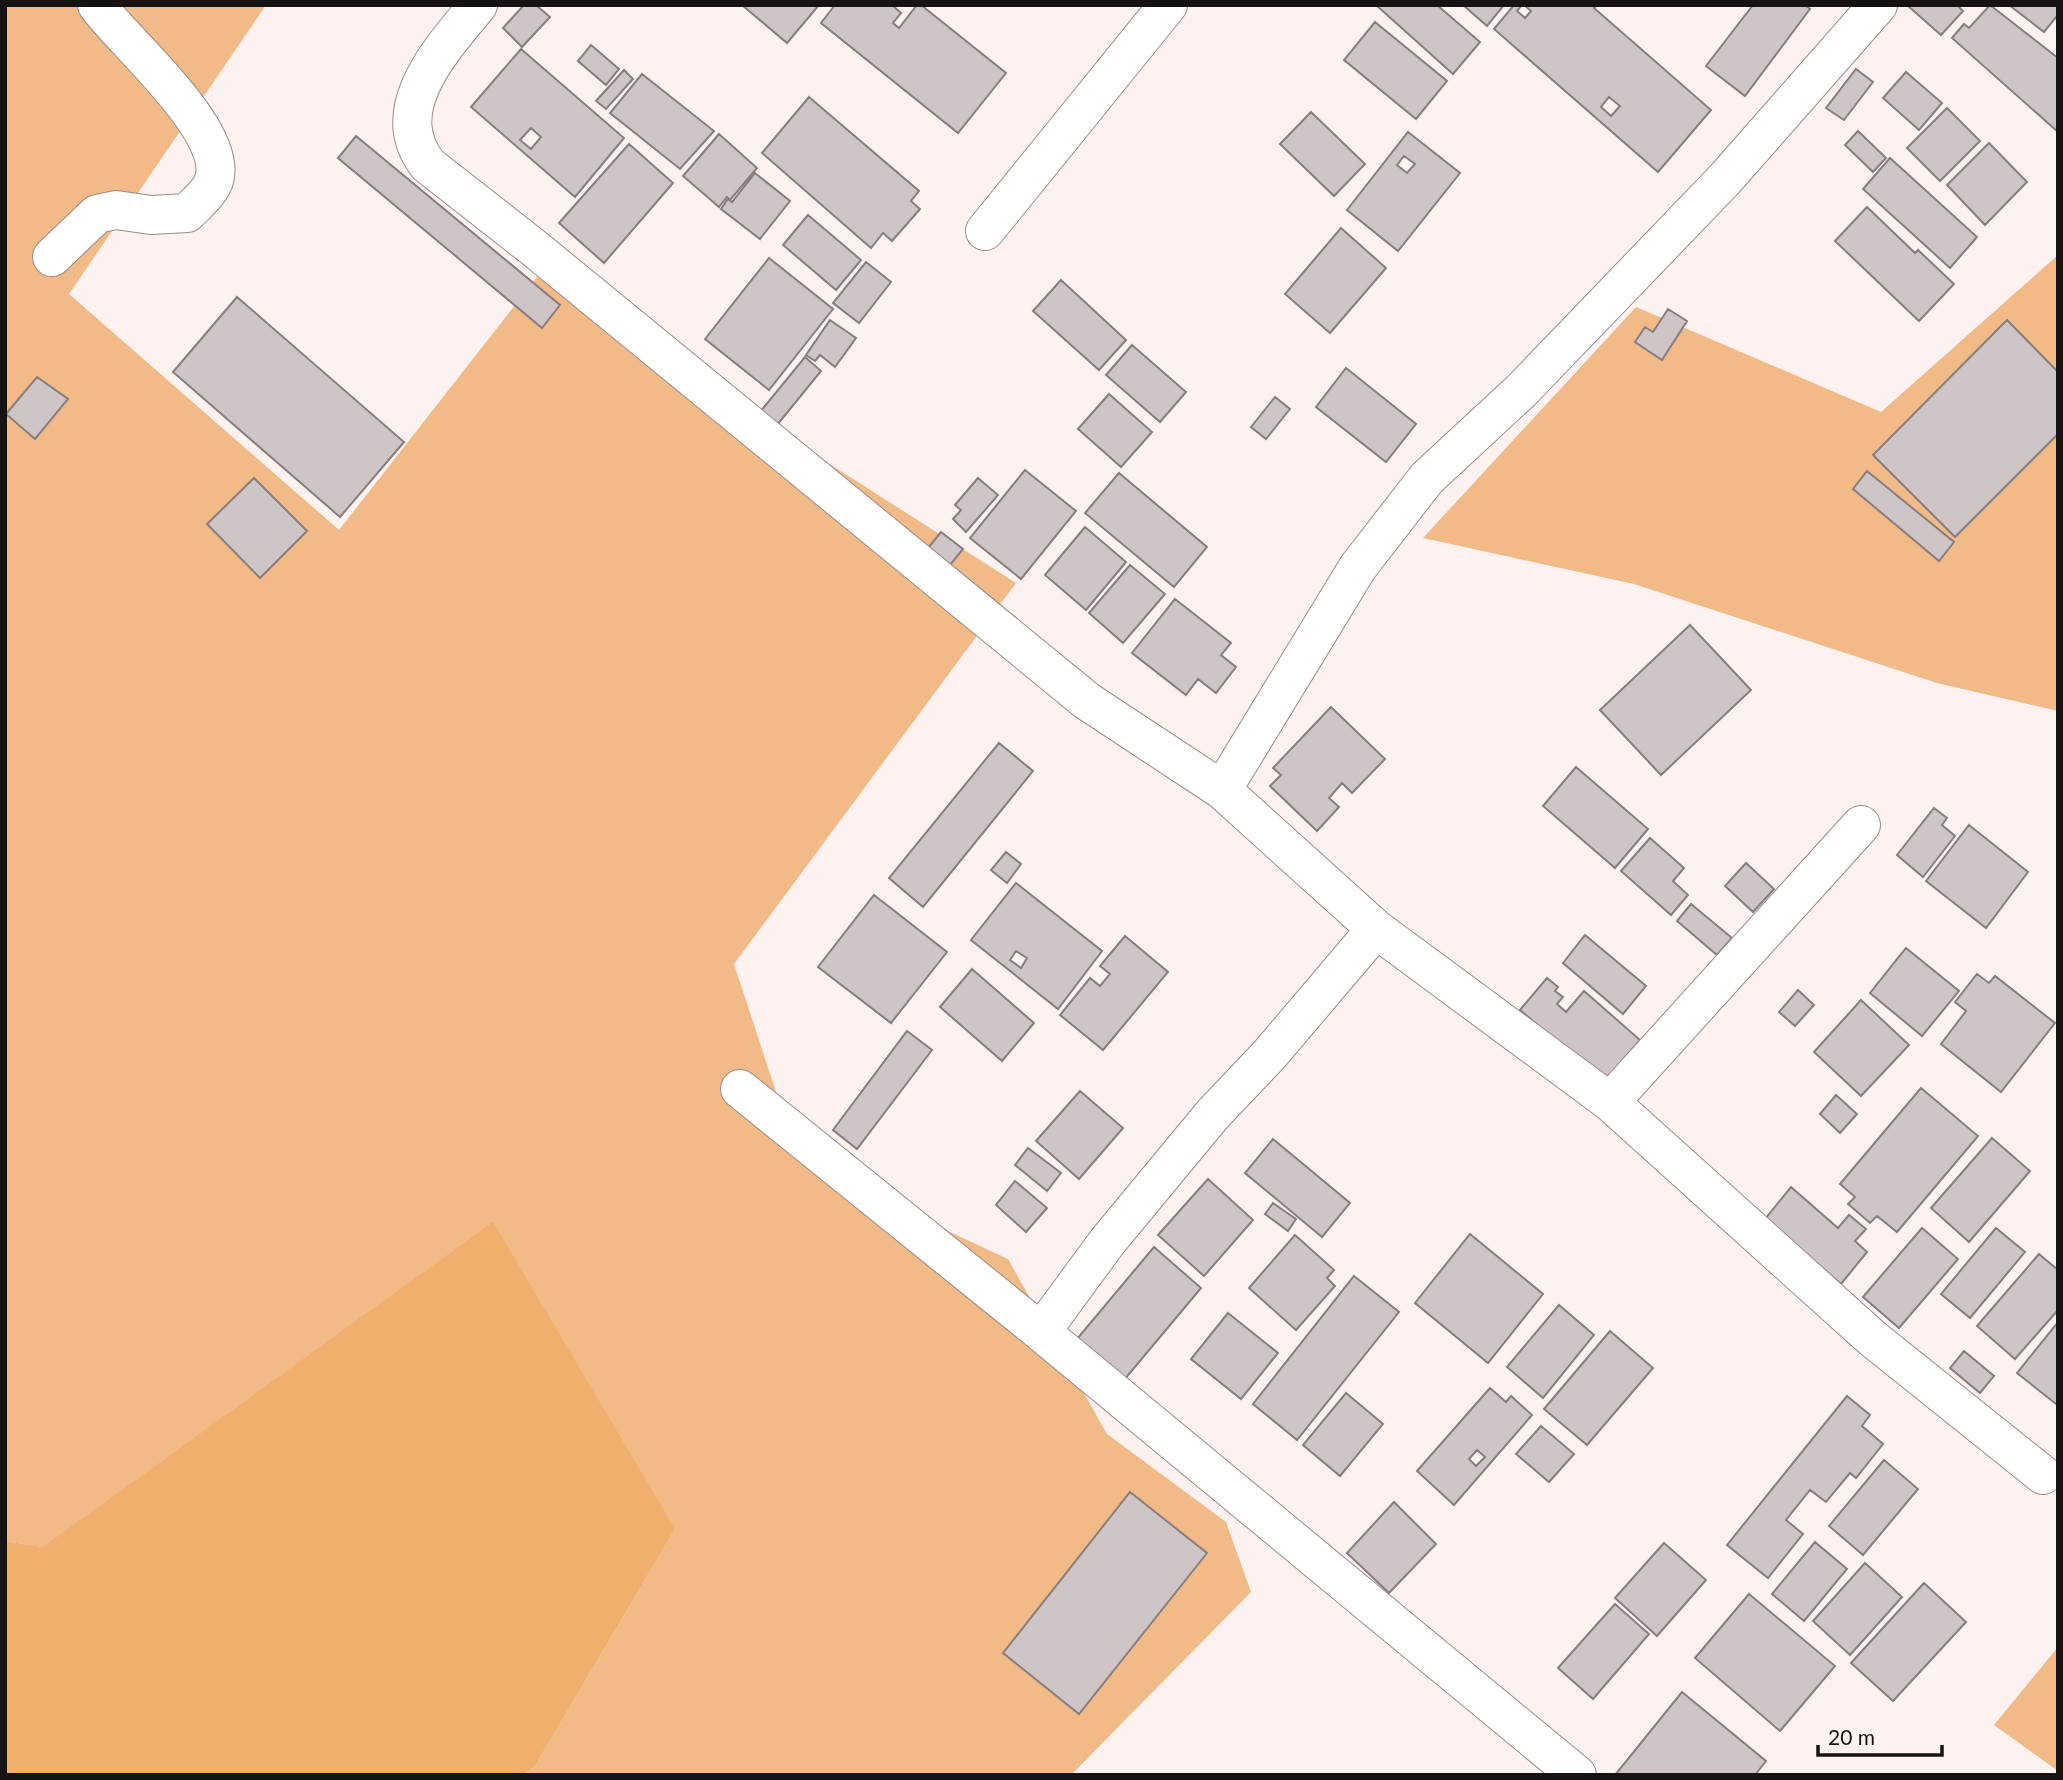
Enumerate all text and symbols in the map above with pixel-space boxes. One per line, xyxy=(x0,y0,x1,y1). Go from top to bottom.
scale bar xyxy=(1818,1714,1942,1758)
text: 20 m xyxy=(1828,1724,1875,1749)

